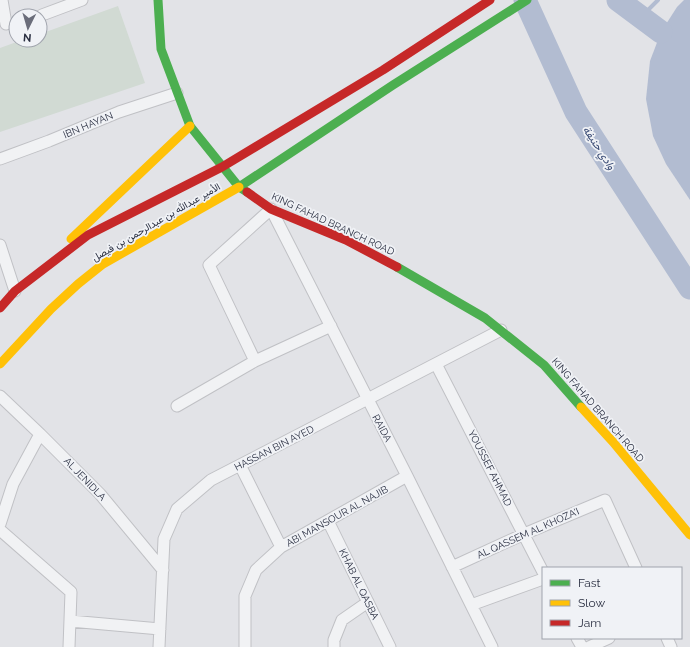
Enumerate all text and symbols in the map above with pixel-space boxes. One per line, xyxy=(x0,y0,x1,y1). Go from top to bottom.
north arrow xyxy=(8,8,48,48)
text: N xyxy=(22,31,32,44)
street label: IBN HAYAN xyxy=(61,110,115,140)
water label: وادي حنيفة xyxy=(578,124,618,173)
street label: الأمير عبدالله بن عبدالرحمن بن فيصل xyxy=(90,181,223,264)
street label: KING FAHAD BRANCH ROAD xyxy=(270,191,396,257)
street label: KING FAHAD BRANCH ROAD xyxy=(550,356,646,464)
street label: RAIDA xyxy=(370,412,394,444)
street label: HASSAN BIN AYED xyxy=(232,423,316,473)
street label: YOUSSEF AHMAD xyxy=(466,428,514,508)
street label: AL JENIDLA xyxy=(62,455,108,503)
street label: ABI MANSOUR AL NAJIB xyxy=(284,483,390,549)
street label: AL QASSEM AL KHOZA'I xyxy=(475,505,581,561)
street label: KHAB AL QASBA xyxy=(337,547,381,621)
legend xyxy=(542,567,682,639)
text: Fast xyxy=(578,576,601,590)
text: Slow xyxy=(578,596,605,610)
text: Jam xyxy=(578,616,601,630)

